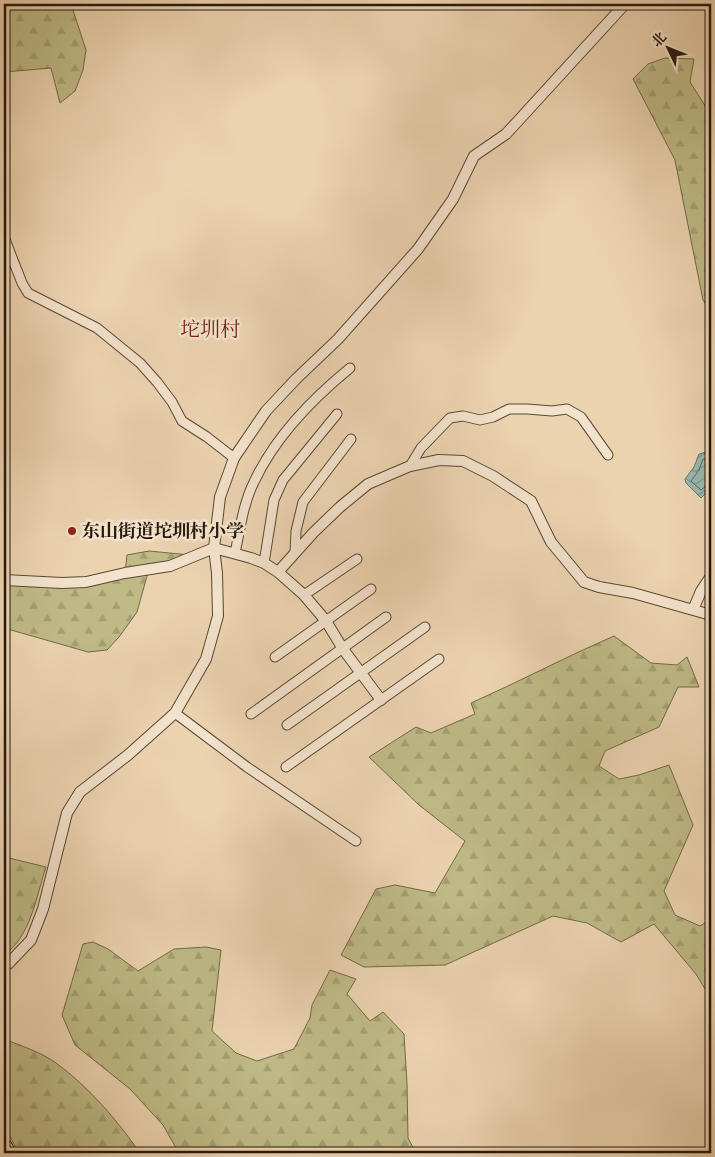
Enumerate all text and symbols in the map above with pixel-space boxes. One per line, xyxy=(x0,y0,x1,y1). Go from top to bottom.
north arrow xyxy=(642,22,692,72)
text: 北 xyxy=(648,29,671,51)
district label: 坨圳村 xyxy=(180,318,240,343)
place label: 东山街道坨圳村小学 xyxy=(82,520,244,543)
marker: 东山街道坨圳村小学 xyxy=(66,525,78,537)

